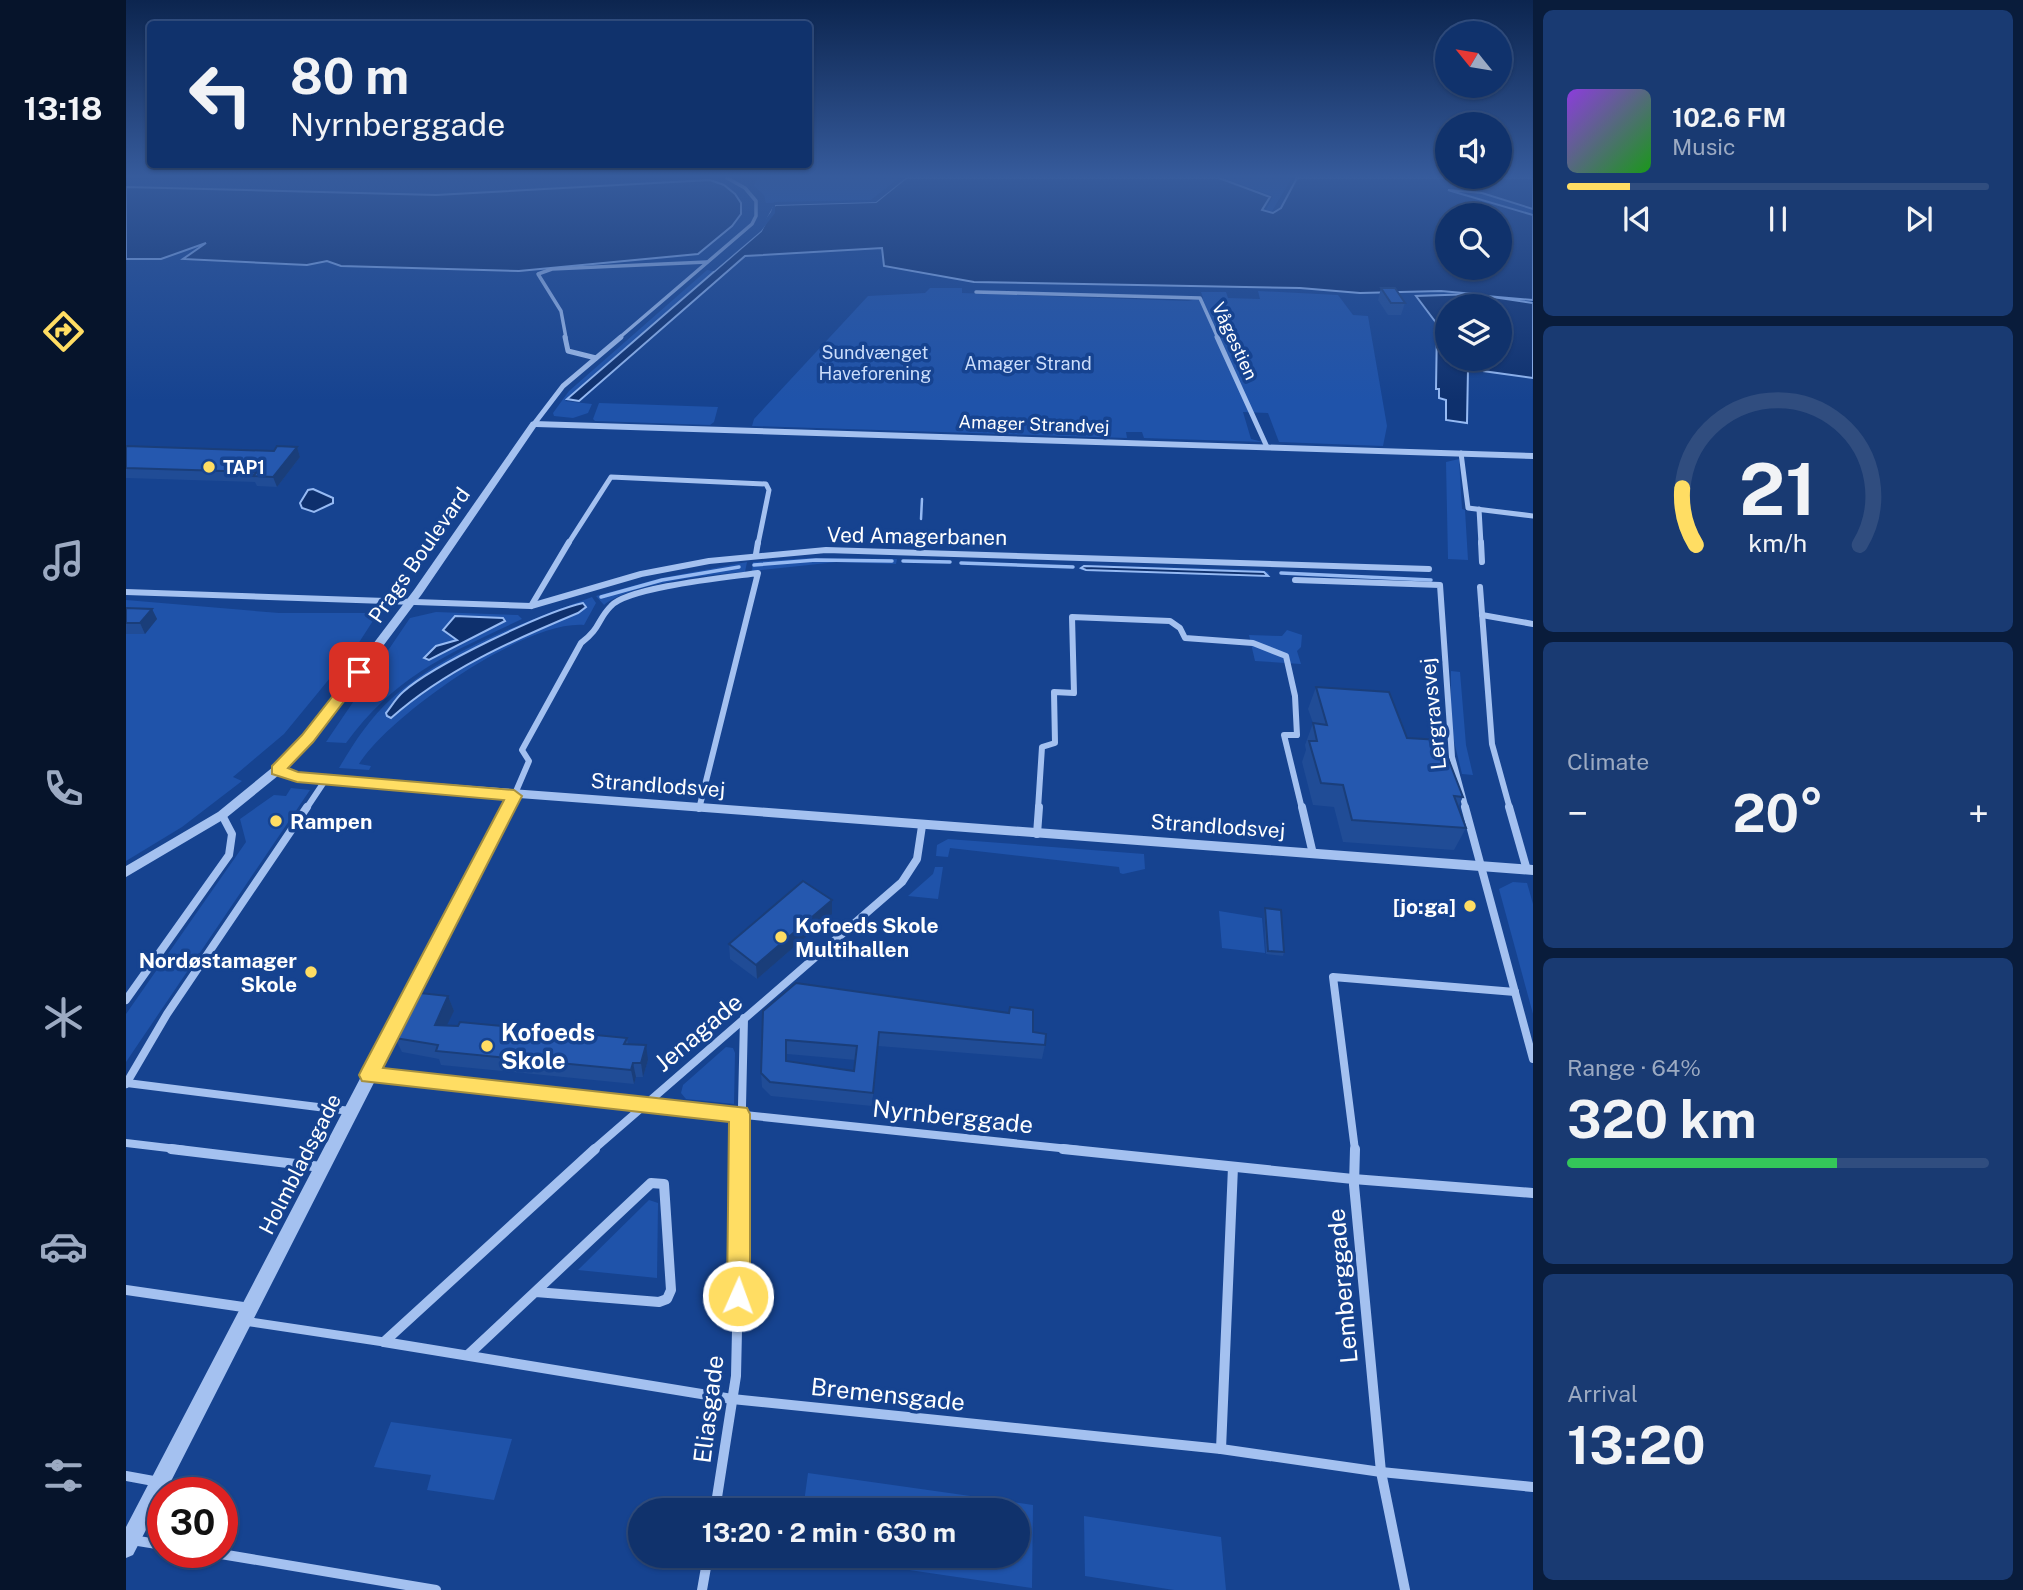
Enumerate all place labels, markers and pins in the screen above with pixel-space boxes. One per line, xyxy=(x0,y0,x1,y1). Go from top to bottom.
place label: TAP1 xyxy=(223,457,265,478)
marker: TAP1 xyxy=(201,459,217,475)
pin xyxy=(329,642,389,702)
place label: Rampen xyxy=(290,809,372,834)
marker: Rampen xyxy=(268,813,284,829)
place label: [jo:ga] xyxy=(1393,894,1456,919)
marker: [jo:ga] xyxy=(1462,898,1478,914)
place label: Kofoeds Skole Multihallen xyxy=(795,913,939,962)
marker: Kofoeds Skole Multihallen xyxy=(773,929,789,945)
place label: Nordøstamager Skole xyxy=(139,948,297,997)
marker: Nordøstamager Skole xyxy=(303,964,319,980)
place label: Kofoeds Skole xyxy=(501,1018,595,1074)
marker: Kofoeds Skole xyxy=(479,1038,495,1054)

